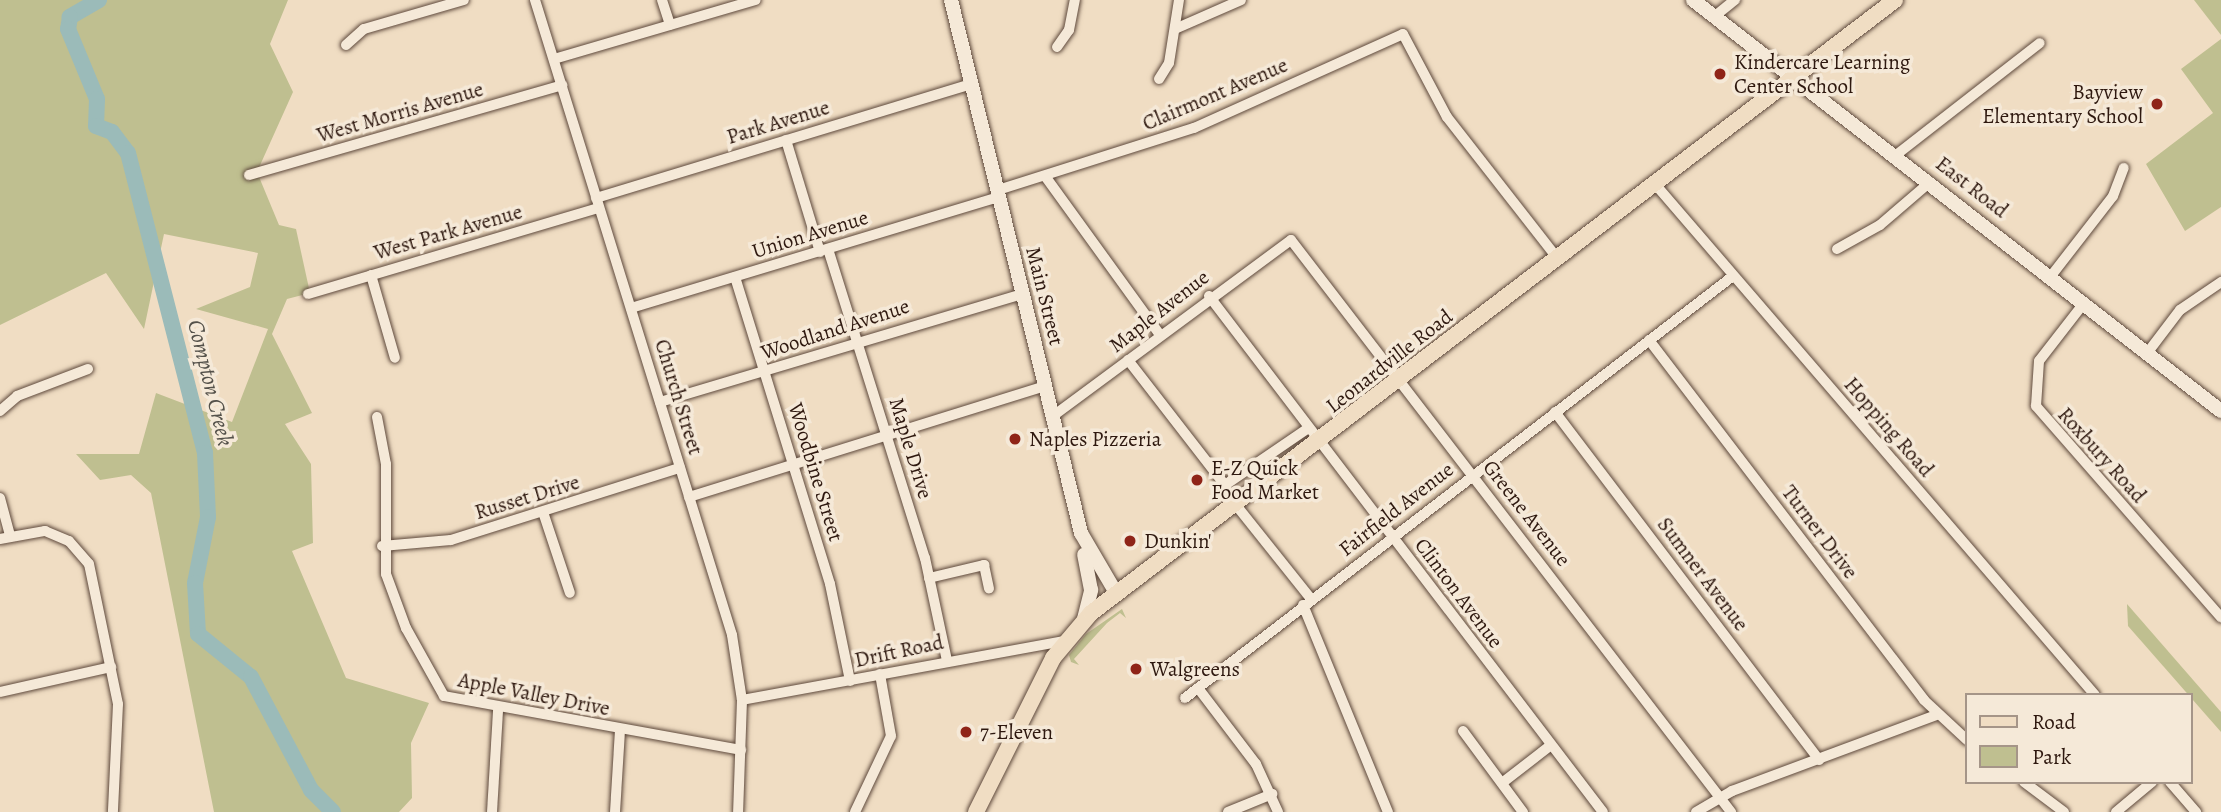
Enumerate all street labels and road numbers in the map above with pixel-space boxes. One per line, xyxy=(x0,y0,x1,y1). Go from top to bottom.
street label: Clairmont Avenue xyxy=(1139,52,1291,136)
street label: West Morris Avenue xyxy=(314,76,486,148)
street label: Park Avenue xyxy=(724,94,832,150)
street label: East Road xyxy=(1931,151,2013,223)
street label: West Park Avenue xyxy=(371,199,525,265)
street label: Union Avenue xyxy=(749,204,871,264)
street label: Main Street xyxy=(1021,244,1069,348)
street label: Maple Avenue xyxy=(1104,264,1214,358)
street label: Woodland Avenue xyxy=(758,293,912,365)
street label: Leonardville Road xyxy=(1321,304,1457,418)
street label: Church Street xyxy=(649,336,709,458)
street label: Hopping Road xyxy=(1839,372,1939,482)
street label: Maple Drive xyxy=(884,394,938,502)
street label: Woodbine Street xyxy=(783,400,849,544)
street label: Roxbury Road xyxy=(2053,402,2151,508)
street label: Greene Avenue xyxy=(1478,455,1576,571)
street label: Fairfield Avenue xyxy=(1334,456,1458,562)
street label: Russet Drive xyxy=(472,469,582,525)
street label: Turner Drive xyxy=(1777,480,1863,584)
street label: Sumner Avenue xyxy=(1652,512,1754,636)
street label: Clinton Avenue xyxy=(1409,533,1509,653)
street label: Drift Road xyxy=(852,629,946,673)
street label: Apple Valley Drive xyxy=(456,667,612,721)

